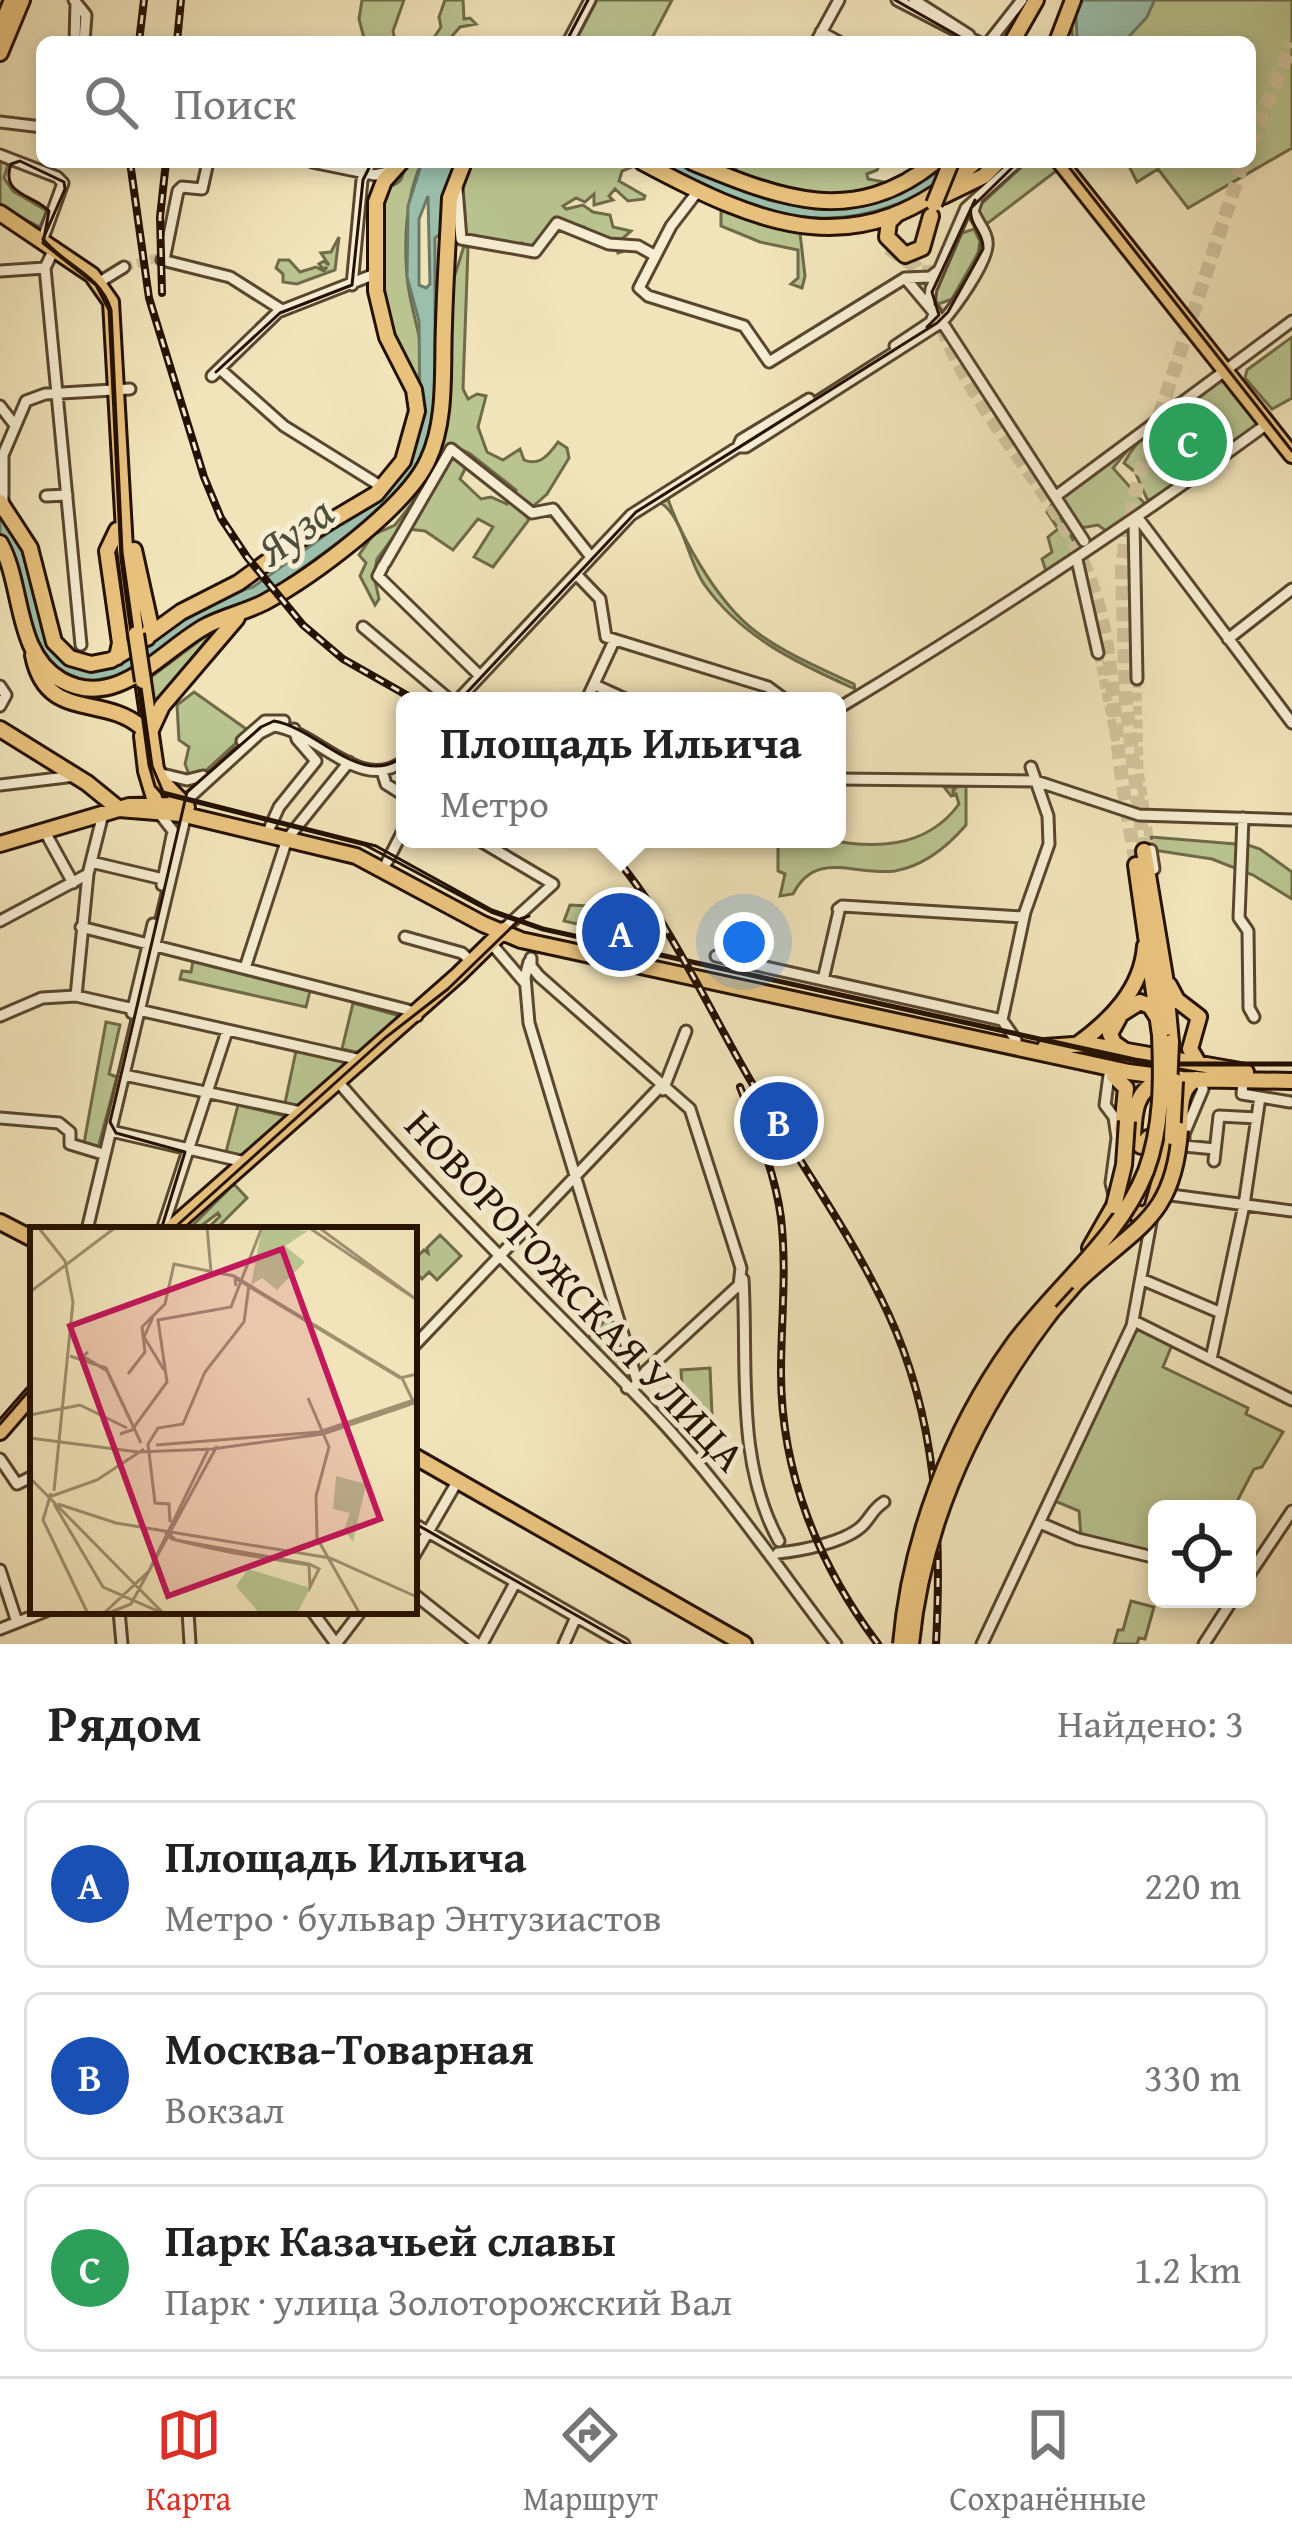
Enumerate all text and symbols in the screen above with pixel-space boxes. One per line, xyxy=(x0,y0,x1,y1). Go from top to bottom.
search box xyxy=(36,36,1256,168)
icon: search xyxy=(78,69,144,135)
text: Поиск xyxy=(174,70,296,135)
pin: C xyxy=(1149,397,1227,487)
water label: Яуза xyxy=(240,479,347,582)
popup xyxy=(396,692,846,848)
text: Площадь Ильича xyxy=(440,709,802,774)
text: Метро xyxy=(440,774,549,831)
pin: A xyxy=(582,887,660,977)
your location xyxy=(714,912,774,972)
pin: B xyxy=(740,1076,818,1166)
street label: НОВОРОГОЖСКАЯ УЛИЦА xyxy=(392,1095,761,1485)
inset map xyxy=(30,1227,417,1614)
map controls xyxy=(1148,1500,1256,1608)
button: locate xyxy=(1148,1500,1256,1608)
text: Рядом xyxy=(48,1685,202,1760)
text: Найдено: 3 xyxy=(1057,1694,1244,1751)
text: Площадь Ильича xyxy=(165,1823,526,1888)
text: A xyxy=(78,1856,102,1913)
text: 220 m xyxy=(1144,1856,1241,1913)
text: Метро · бульвар Энтузиастов xyxy=(165,1888,662,1945)
text: Москва-Товарная xyxy=(165,2015,534,2080)
text: B xyxy=(78,2048,102,2105)
text: 330 m xyxy=(1144,2048,1241,2105)
text: Вокзал xyxy=(165,2080,284,2137)
text: Парк Казачьей славы xyxy=(165,2207,616,2272)
text: C xyxy=(79,2240,101,2297)
text: 1.2 km xyxy=(1134,2240,1241,2297)
text: Парк · улица Золоторожский Вал xyxy=(165,2272,732,2329)
tab: Карта xyxy=(146,2402,231,2522)
tab: Маршрут xyxy=(523,2402,658,2522)
tab: Сохранённые xyxy=(950,2402,1146,2522)

